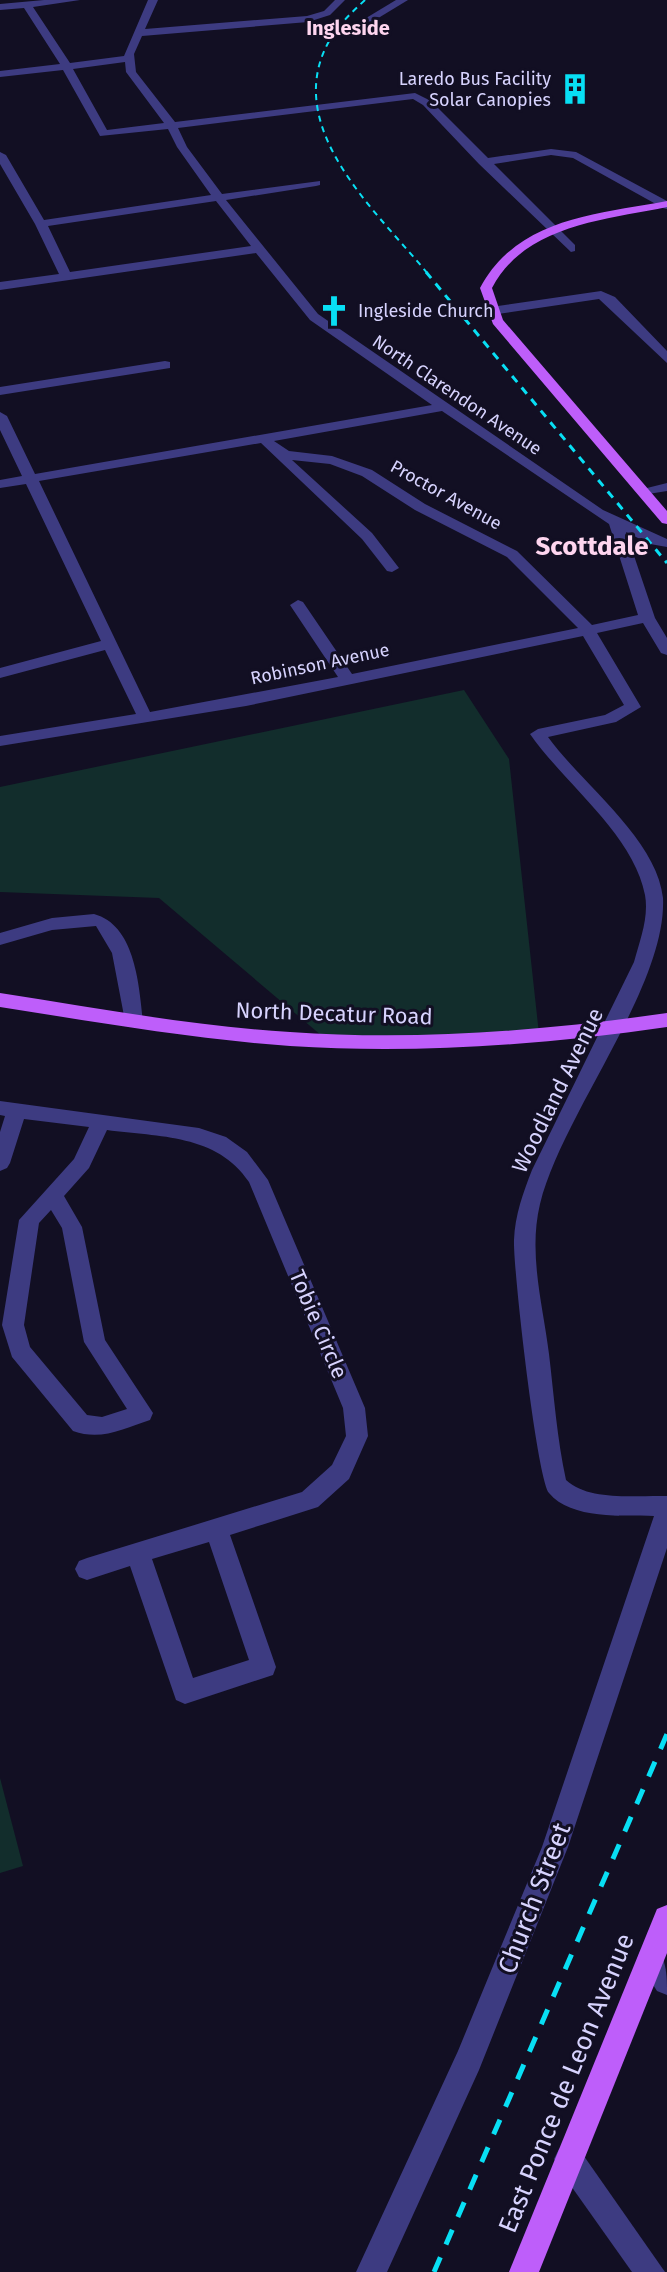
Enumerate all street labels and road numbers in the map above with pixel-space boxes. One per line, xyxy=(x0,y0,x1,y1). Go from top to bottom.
street label: North Clarendon Avenue xyxy=(368,330,546,460)
street label: Proctor Avenue xyxy=(387,455,505,535)
street label: Robinson Avenue xyxy=(249,639,391,689)
street label: North Decatur Road xyxy=(235,997,433,1030)
street label: Woodland Avenue xyxy=(506,1003,609,1177)
street label: Tobie Circle xyxy=(284,1266,353,1383)
street label: Church Street xyxy=(492,1818,578,1978)
street label: East Ponce de Leon Avenue xyxy=(492,1929,641,2237)

